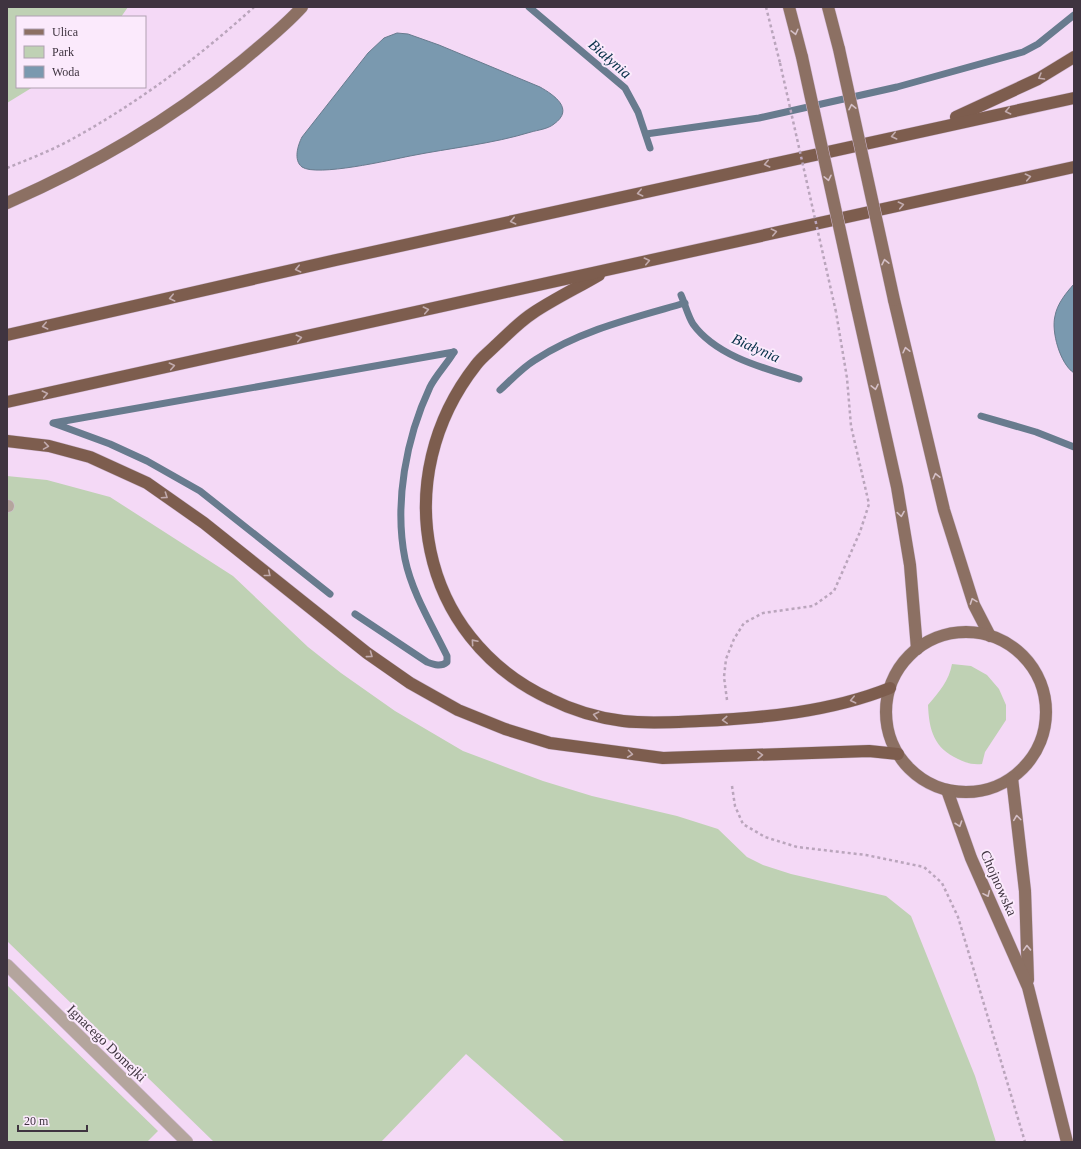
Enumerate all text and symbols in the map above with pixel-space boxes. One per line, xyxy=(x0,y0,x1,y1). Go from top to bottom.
legend xyxy=(16,16,146,88)
text: Ulica xyxy=(52,25,79,39)
one-way arrow xyxy=(791,29,799,35)
water label: Białynia xyxy=(586,36,634,82)
text: Park xyxy=(52,45,74,59)
text: Woda xyxy=(52,65,80,79)
one-way arrow xyxy=(1037,72,1045,80)
one-way arrow xyxy=(848,104,856,110)
one-way arrow xyxy=(1005,107,1012,115)
one-way arrow xyxy=(890,132,897,140)
one-way arrow xyxy=(764,160,770,168)
one-way arrow xyxy=(824,174,832,181)
one-way arrow xyxy=(1025,174,1031,182)
one-way arrow xyxy=(637,188,643,196)
one-way arrow xyxy=(898,201,904,209)
one-way arrow xyxy=(510,216,516,224)
one-way arrow xyxy=(771,229,777,237)
one-way arrow xyxy=(644,257,650,265)
one-way arrow xyxy=(882,258,890,265)
one-way arrow xyxy=(295,264,302,272)
one-way arrow xyxy=(169,293,175,301)
one-way arrow xyxy=(423,306,429,314)
one-way arrow xyxy=(42,322,48,330)
water label: Białynia xyxy=(730,330,782,366)
one-way arrow xyxy=(296,334,302,342)
one-way arrow xyxy=(902,347,910,353)
one-way arrow xyxy=(169,362,175,370)
one-way arrow xyxy=(870,384,878,390)
one-way arrow xyxy=(42,390,48,398)
one-way arrow xyxy=(43,441,49,450)
one-way arrow xyxy=(932,473,941,480)
one-way arrow xyxy=(160,491,167,498)
one-way arrow xyxy=(896,511,905,517)
one-way arrow xyxy=(264,570,271,577)
one-way arrow xyxy=(969,597,977,604)
one-way arrow xyxy=(472,639,479,647)
one-way arrow xyxy=(366,650,373,658)
one-way arrow xyxy=(850,696,856,704)
one-way arrow xyxy=(592,711,599,719)
one-way arrow xyxy=(722,715,728,724)
one-way arrow xyxy=(627,749,633,758)
one-way arrow xyxy=(757,751,763,759)
one-way arrow xyxy=(1013,815,1022,821)
one-way arrow xyxy=(954,820,963,827)
street label: Chojnowska xyxy=(977,848,1020,919)
one-way arrow xyxy=(982,890,990,897)
one-way arrow xyxy=(1023,945,1031,951)
street label: Ignacego Domejki xyxy=(64,1002,149,1085)
scale bar xyxy=(18,1107,87,1133)
text: 20 m xyxy=(24,1114,49,1128)

